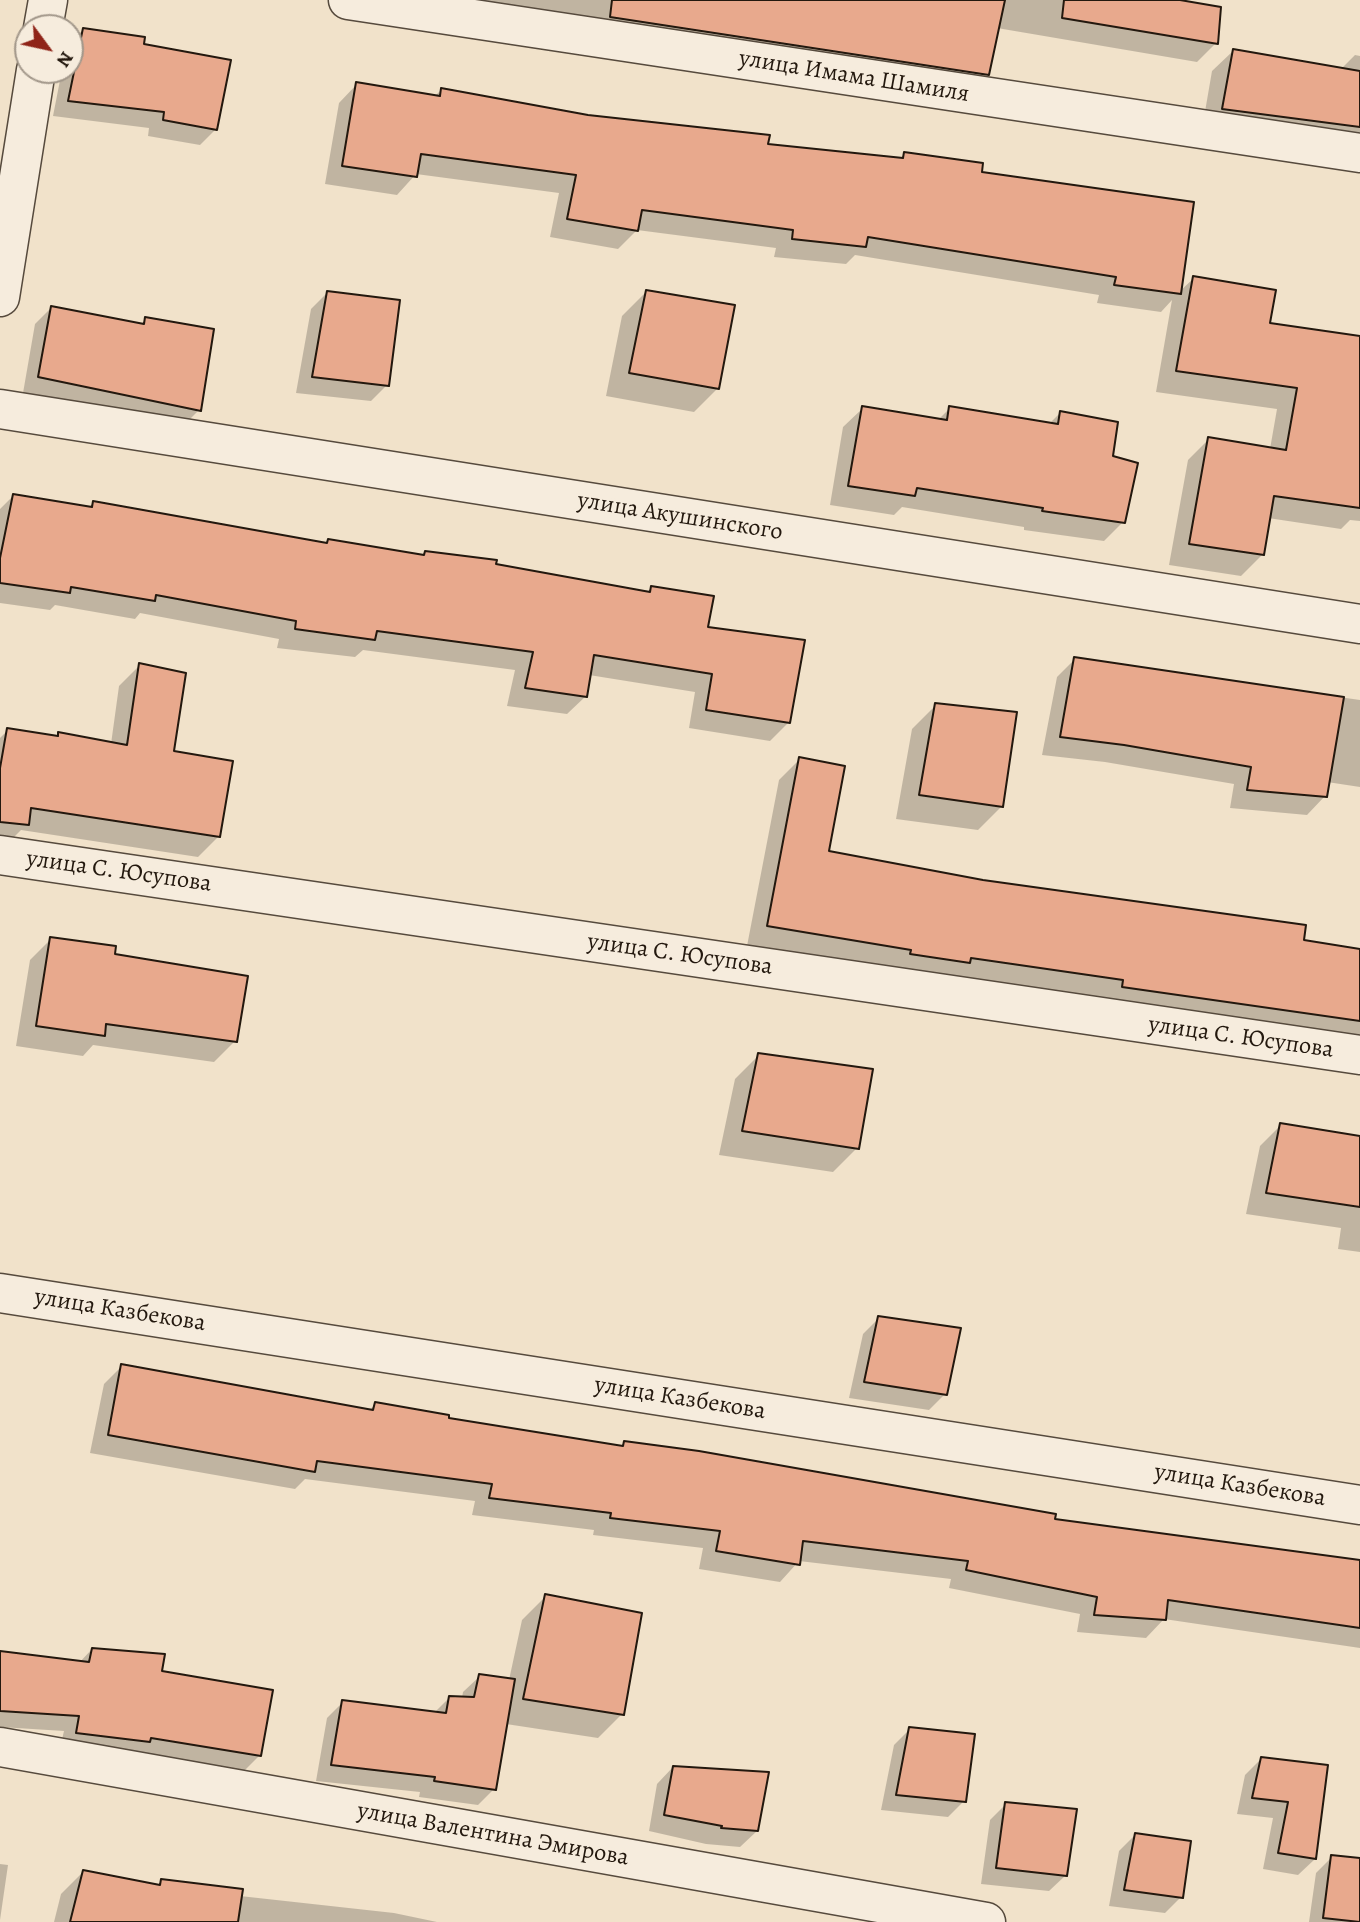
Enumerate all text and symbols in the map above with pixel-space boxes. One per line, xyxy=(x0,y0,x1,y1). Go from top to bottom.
north arrow xyxy=(14,14,84,84)
street label: улица Имама Шамиля xyxy=(737,45,971,109)
text: N xyxy=(50,46,80,72)
street label: улица Акушинского xyxy=(575,487,785,547)
street label: улица С. Юсупова xyxy=(25,845,213,899)
street label: улица С. Юсупова xyxy=(586,928,774,982)
street label: улица С. Юсупова xyxy=(1147,1011,1335,1065)
street label: улица Казбекова xyxy=(33,1283,207,1339)
street label: улица Казбекова xyxy=(593,1371,767,1427)
street label: улица Казбекова xyxy=(1153,1458,1327,1514)
street label: улица Валентина Эмирова xyxy=(355,1797,631,1873)

